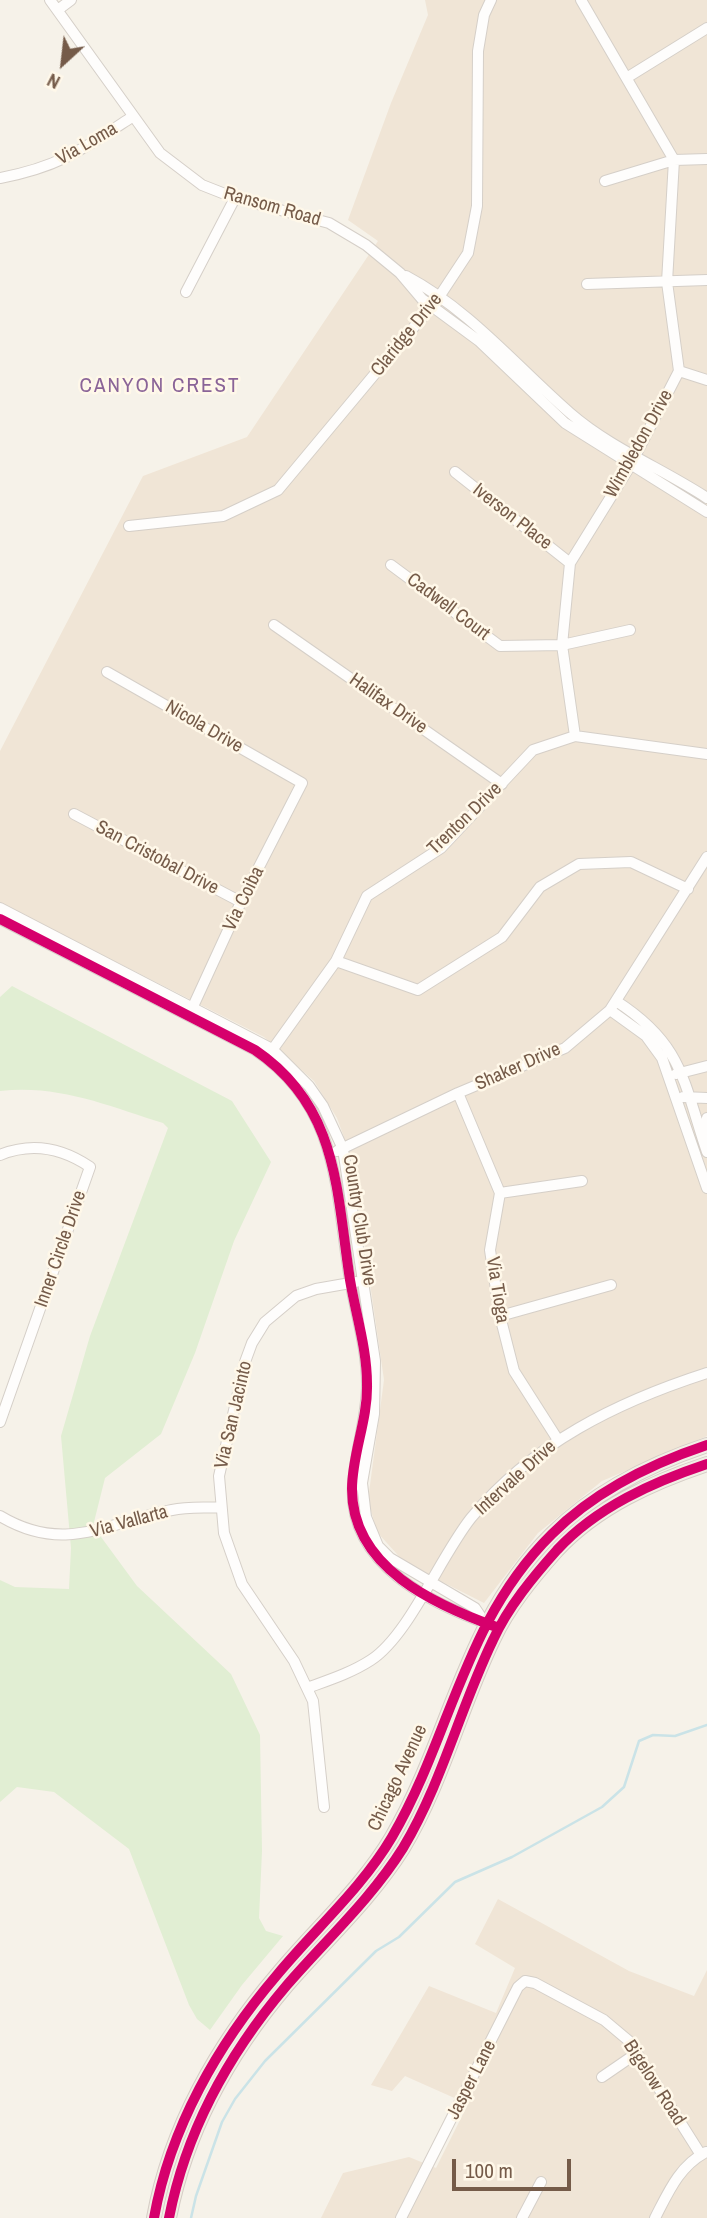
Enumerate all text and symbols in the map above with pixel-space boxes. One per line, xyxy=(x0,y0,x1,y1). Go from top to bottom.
north arrow xyxy=(28,28,98,98)
text: N xyxy=(43,68,64,96)
street label: Via Loma xyxy=(53,118,121,170)
street label: Ransom Road xyxy=(221,182,323,232)
street label: Claridge Drive xyxy=(367,289,447,381)
district label: CANYON CREST xyxy=(81,373,239,399)
street label: Wimbledon Drive xyxy=(600,386,678,502)
street label: Iverson Place xyxy=(468,479,556,555)
street label: Cadwell Court xyxy=(402,568,494,646)
street label: Halifax Drive xyxy=(345,669,431,739)
street label: Nicola Drive xyxy=(161,696,247,758)
street label: Trenton Drive xyxy=(423,778,507,860)
street label: San Cristobal Drive xyxy=(92,816,222,900)
street label: Via Coiba xyxy=(219,863,269,935)
street label: Shaker Drive xyxy=(472,1038,564,1096)
street label: Country Club Drive xyxy=(337,1153,381,1287)
street label: Inner Circle Drive xyxy=(30,1188,92,1310)
street label: Via Tioga xyxy=(481,1255,513,1325)
street label: Via San Jacinto xyxy=(211,1359,257,1471)
street label: Intervale Drive xyxy=(471,1436,561,1520)
street label: Via Vallarta xyxy=(88,1501,170,1543)
street label: Chicago Avenue xyxy=(363,1721,433,1835)
street label: Bigelow Road xyxy=(618,2036,690,2130)
street label: Jasper Lane xyxy=(442,2037,502,2123)
scale bar xyxy=(455,2144,574,2188)
text: 100 m xyxy=(465,2156,513,2185)

